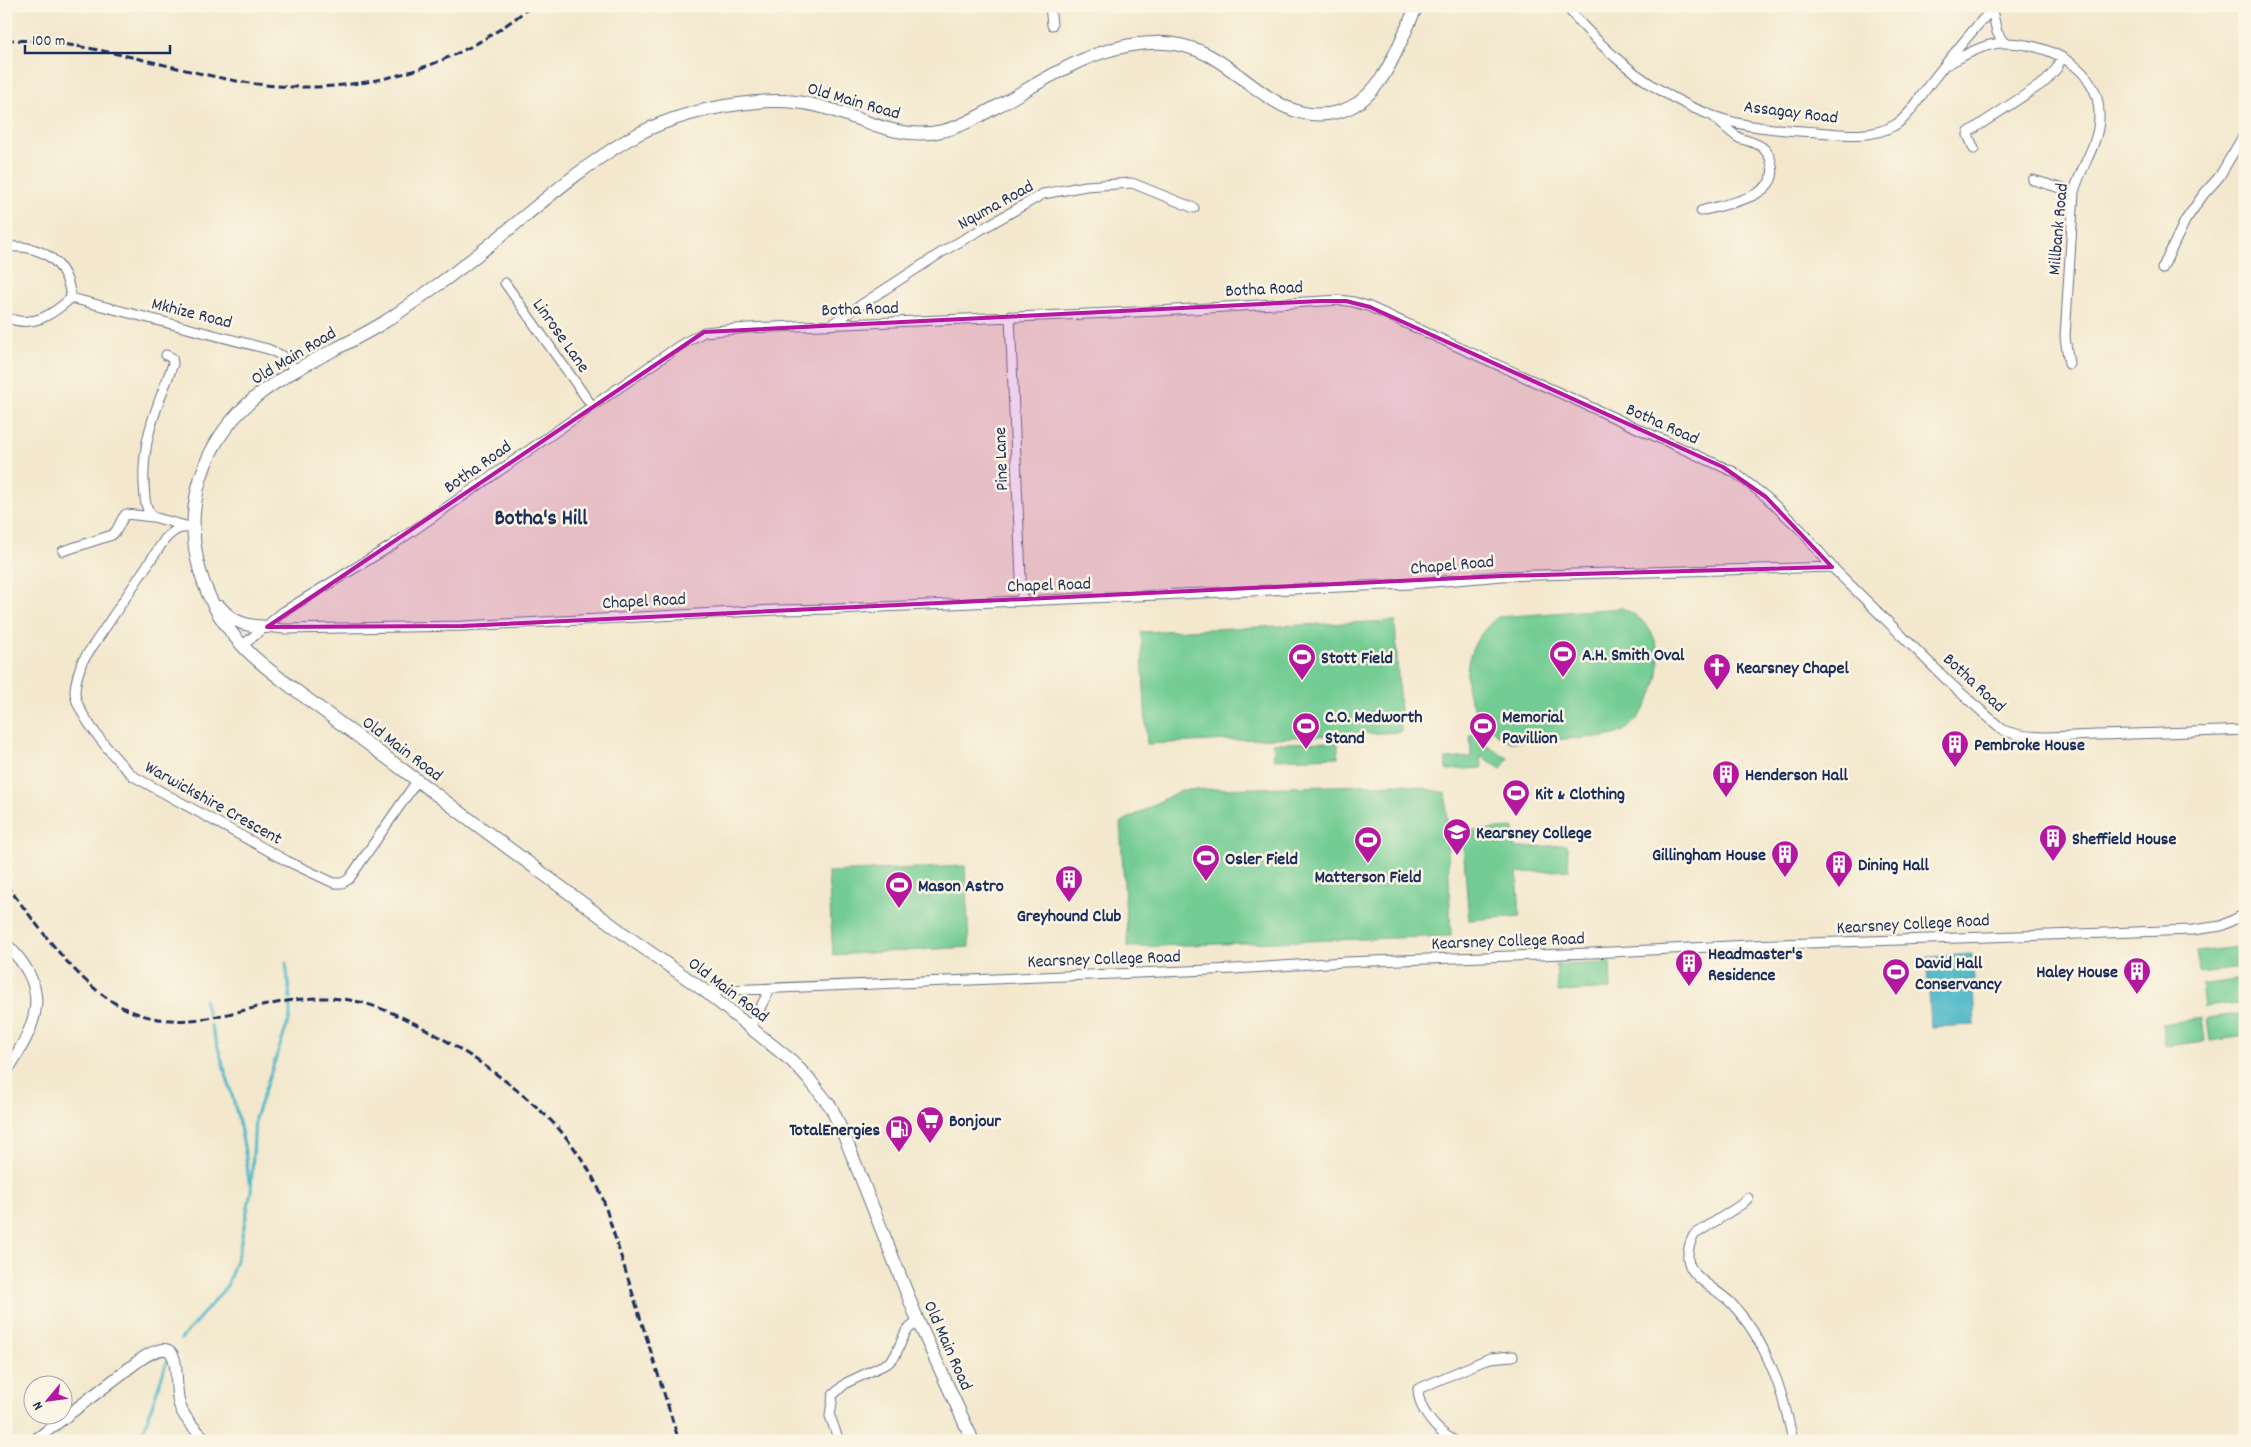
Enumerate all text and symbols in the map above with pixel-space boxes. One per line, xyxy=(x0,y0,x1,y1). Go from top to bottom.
scale bar xyxy=(25,22,170,54)
text: 100 m xyxy=(32,31,65,53)
street label: Old Main Road xyxy=(804,77,903,128)
street label: Assagay Road xyxy=(1742,95,1839,132)
street label: Nquma Road xyxy=(954,175,1039,237)
street label: Millbank Road xyxy=(2043,182,2076,276)
street label: Botha Road xyxy=(1225,276,1304,305)
street label: Mkhize Road xyxy=(149,292,234,336)
street label: Linrose Lane xyxy=(525,294,595,379)
street label: Botha Road xyxy=(821,297,899,324)
street label: Old Main Road xyxy=(247,322,342,392)
street label: Botha Road xyxy=(1621,398,1703,452)
street label: Pine Lane xyxy=(989,426,1016,491)
street label: Botha Road xyxy=(439,436,517,501)
district label: Botha's Hill xyxy=(494,504,588,535)
street label: Chapel Road xyxy=(1409,550,1495,583)
street label: Chapel Road xyxy=(1007,573,1091,600)
street label: Chapel Road xyxy=(602,588,687,617)
sports icon: A.H. Smith Oval xyxy=(1548,639,1578,678)
sports icon: Stott Field xyxy=(1287,642,1317,681)
place label: A.H. Smith Oval xyxy=(1582,644,1685,669)
place label: Stott Field xyxy=(1321,647,1393,672)
street label: Botha Road xyxy=(1936,648,2010,719)
church icon: Kearsney Chapel xyxy=(1702,652,1732,691)
place label: Kearsney Chapel xyxy=(1736,657,1849,682)
place label: C.O. Medworth Stand xyxy=(1325,706,1422,752)
place label: Memorial Pavillion xyxy=(1502,706,1564,752)
street label: Old Main Road xyxy=(356,711,447,789)
sports icon: C.O. Medworth Stand xyxy=(1291,711,1321,750)
sports icon: Memorial Pavillion xyxy=(1468,711,1498,750)
building icon: Pembroke House xyxy=(1940,729,1970,768)
place label: Pembroke House xyxy=(1974,734,2085,759)
street label: Warwickshire Crescent xyxy=(139,756,286,853)
building icon: Henderson Hall xyxy=(1711,759,1741,798)
place label: Henderson Hall xyxy=(1745,764,1848,789)
sports icon: Kit & Clothing xyxy=(1501,778,1531,817)
place label: Kit & Clothing xyxy=(1535,783,1625,808)
school or university icon: Kearsney College xyxy=(1442,817,1472,856)
place label: Kearsney College xyxy=(1476,822,1592,847)
building icon: Sheffield House xyxy=(2038,823,2068,862)
sports icon: Matterson Field xyxy=(1353,825,1383,864)
place label: Sheffield House xyxy=(2072,828,2176,853)
building icon: Gillingham House xyxy=(1770,839,1800,878)
sports icon: Osler Field xyxy=(1191,843,1221,882)
place label: Gillingham House xyxy=(1652,844,1766,869)
place label: Osler Field xyxy=(1225,848,1298,873)
building icon: Dining Hall xyxy=(1824,849,1854,888)
place label: Dining Hall xyxy=(1858,854,1929,879)
building icon: Greyhound Club xyxy=(1054,864,1084,903)
place label: Matterson Field xyxy=(1315,866,1421,891)
sports icon: Mason Astro xyxy=(884,870,914,909)
place label: Mason Astro xyxy=(918,875,1004,900)
place label: Greyhound Club xyxy=(1017,905,1121,930)
street label: Kearsney College Road xyxy=(1836,909,1990,942)
street label: Kearsney College Road xyxy=(1431,927,1585,958)
place label: Headmaster's Residence xyxy=(1708,943,1803,989)
street label: Kearsney College Road xyxy=(1027,945,1181,976)
building icon: Headmaster's Residence xyxy=(1674,948,1704,987)
street label: Old Main Road xyxy=(682,952,773,1030)
place label: David Hall Conservancy xyxy=(1915,952,2002,998)
building icon: Haley House xyxy=(2122,956,2152,995)
sports icon: David Hall Conservancy xyxy=(1881,957,1911,996)
place label: Haley House xyxy=(2036,961,2118,986)
supermarket icon: Bonjour xyxy=(915,1105,945,1144)
place label: Bonjour xyxy=(949,1110,1001,1135)
fuel station icon: TotalEnergies xyxy=(884,1114,914,1153)
place label: TotalEnergies xyxy=(789,1119,880,1144)
street label: Old Main Road xyxy=(916,1297,978,1395)
north arrow xyxy=(22,1374,72,1424)
text: N xyxy=(28,1397,49,1413)

